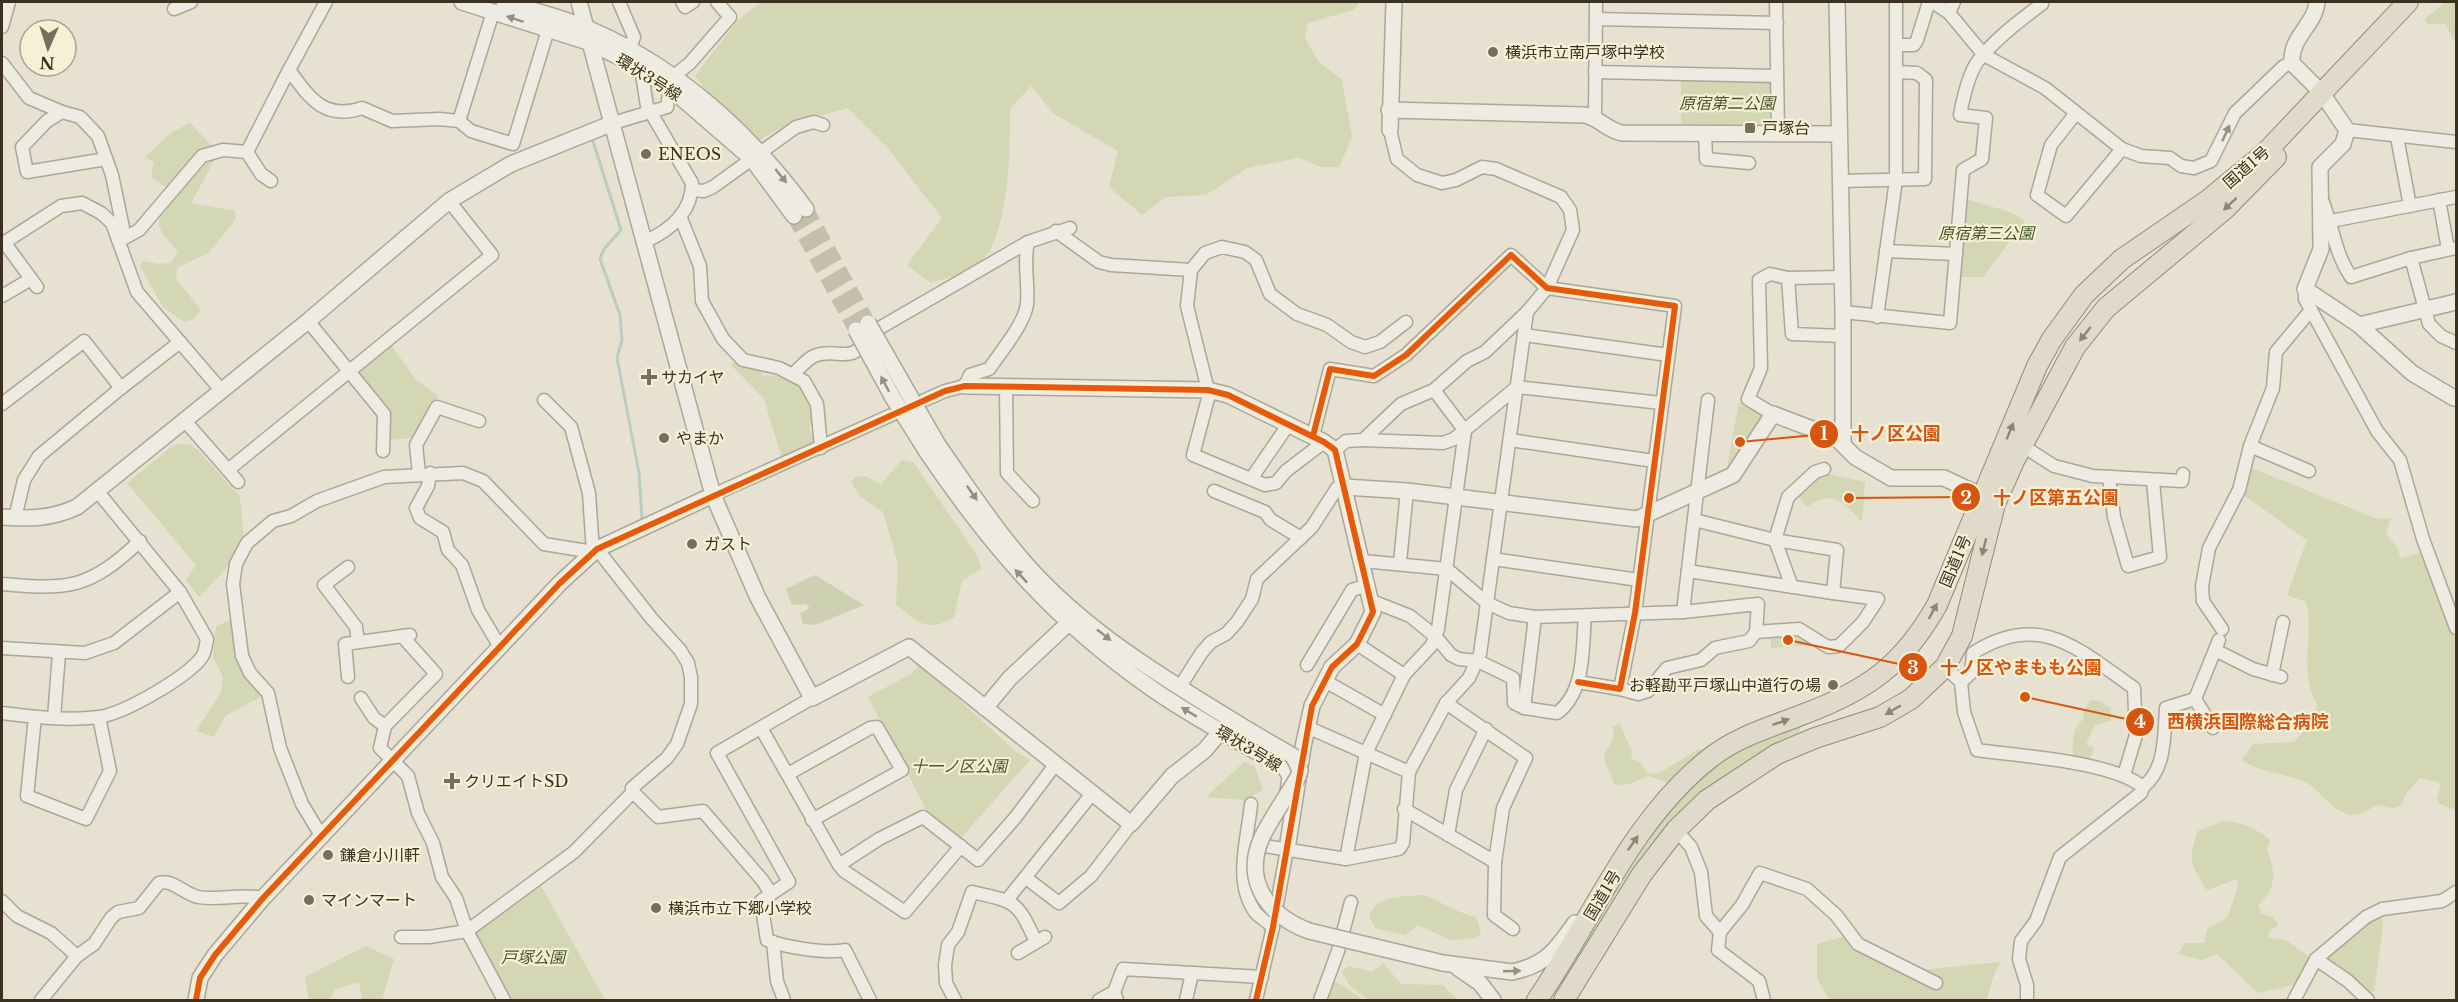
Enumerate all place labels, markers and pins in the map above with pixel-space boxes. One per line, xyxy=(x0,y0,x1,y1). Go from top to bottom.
place label: 横浜市立南戸塚中学校 xyxy=(1505,42,1665,62)
marker: 横浜市立南戸塚中学校 xyxy=(1486,45,1500,59)
place label: 戸塚台 xyxy=(1762,118,1810,138)
marker: 戸塚台 xyxy=(1743,121,1757,135)
place label: ENEOS xyxy=(658,144,721,164)
marker: ENEOS xyxy=(639,147,653,161)
place label: サカイヤ xyxy=(661,367,725,387)
marker: サカイヤ xyxy=(642,370,656,384)
callout: 十ノ区公園 xyxy=(1809,416,1953,452)
place label: やまか xyxy=(676,428,724,448)
marker: やまか xyxy=(657,431,671,445)
callout: 十ノ区第五公園 xyxy=(1951,479,2131,515)
place label: ガスト xyxy=(704,534,752,554)
marker: ガスト xyxy=(685,537,699,551)
callout: 十ノ区やまもも公園 xyxy=(1898,649,2114,685)
place label: お軽勘平戸塚山中道行の場 xyxy=(1629,675,1821,695)
marker: お軽勘平戸塚山中道行の場 xyxy=(1826,678,1840,692)
callout: 西横浜国際総合病院 xyxy=(2125,704,2341,740)
place label: クリエイトSD xyxy=(464,771,568,791)
marker: クリエイトSD xyxy=(445,774,459,788)
place label: 鎌倉小川軒 xyxy=(340,845,420,865)
marker: 鎌倉小川軒 xyxy=(321,848,335,862)
place label: マインマート xyxy=(321,890,417,910)
marker: マインマート xyxy=(302,893,316,907)
place label: 横浜市立下郷小学校 xyxy=(668,898,812,918)
marker: 横浜市立下郷小学校 xyxy=(649,901,663,915)

